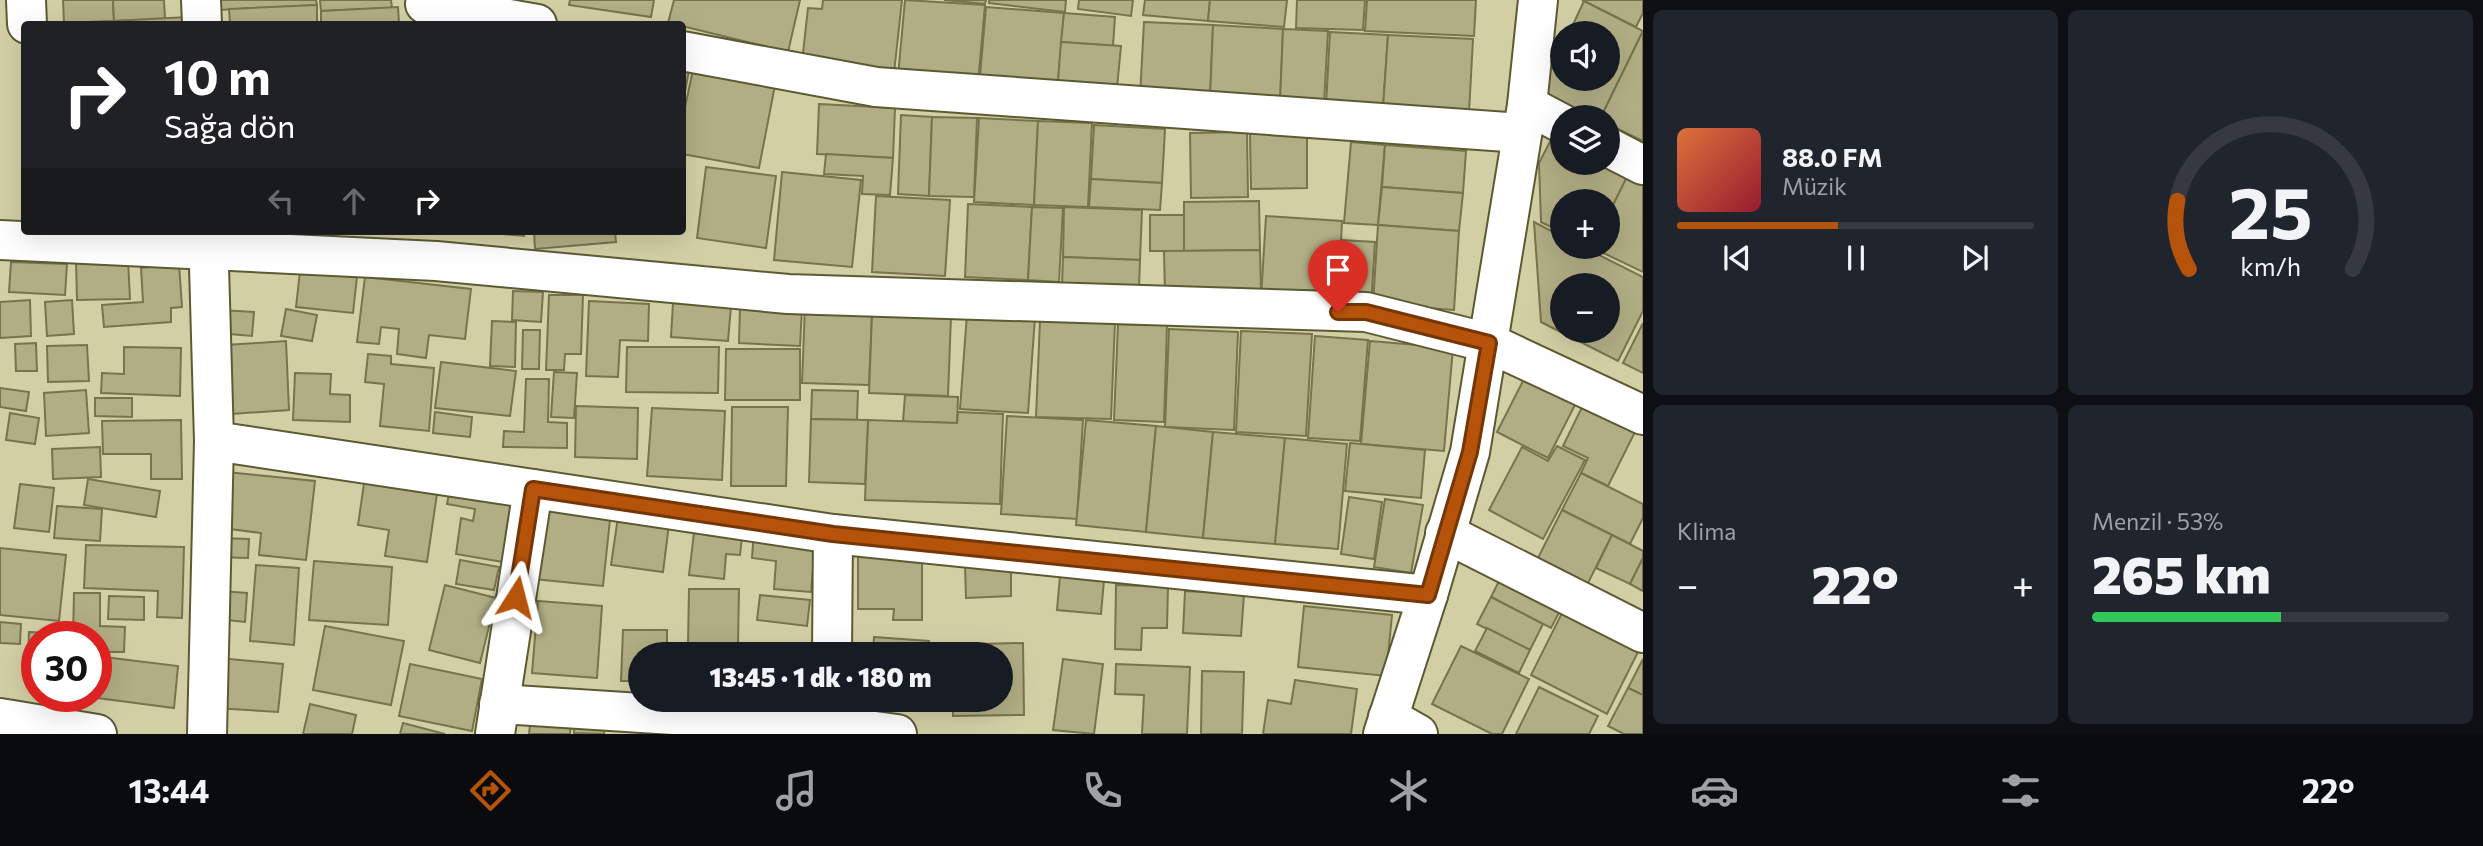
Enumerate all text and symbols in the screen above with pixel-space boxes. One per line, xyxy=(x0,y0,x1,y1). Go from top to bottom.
map controls xyxy=(1550,21,1620,343)
button: sound xyxy=(1550,21,1620,91)
text: 10 m xyxy=(164,45,271,105)
icon: right xyxy=(49,49,140,140)
text: Sağa dön xyxy=(164,105,295,145)
button: layers xyxy=(1550,105,1620,175)
text: 88.0 FM xyxy=(1782,141,1883,172)
text: 25 xyxy=(2229,165,2312,254)
text: Müzik xyxy=(1782,172,1847,200)
icon: left xyxy=(262,182,300,220)
icon: ahead xyxy=(335,182,373,220)
icon: right xyxy=(408,182,446,220)
button: + xyxy=(1550,189,1620,259)
icon: previous xyxy=(1718,239,1756,277)
icon: pause xyxy=(1837,239,1875,277)
icon: next xyxy=(1956,239,1994,277)
pin xyxy=(1308,240,1368,312)
icon: arrive xyxy=(1319,251,1357,289)
text: km/h xyxy=(2240,251,2301,281)
button: − xyxy=(1550,273,1620,343)
text: Menzil · 53% xyxy=(2092,507,2223,535)
text: Klima xyxy=(1677,517,1736,545)
text: 265 km xyxy=(2092,541,2271,605)
text: 22° xyxy=(1811,551,1899,615)
position arrow xyxy=(479,560,553,634)
text: − xyxy=(1677,560,1699,607)
text: + xyxy=(2012,560,2034,607)
speed limit sign: 30 xyxy=(21,621,112,712)
text: 13:45 · 1 dk · 180 m xyxy=(710,661,931,692)
icon: directions xyxy=(466,766,515,815)
icon: music xyxy=(772,766,821,815)
icon: phone xyxy=(1078,766,1127,815)
icon: climate xyxy=(1384,766,1433,815)
icon: car xyxy=(1690,766,1739,815)
icon: filters xyxy=(1996,766,2045,815)
text: 13:44 xyxy=(128,770,209,810)
text: 22° xyxy=(2302,770,2355,810)

